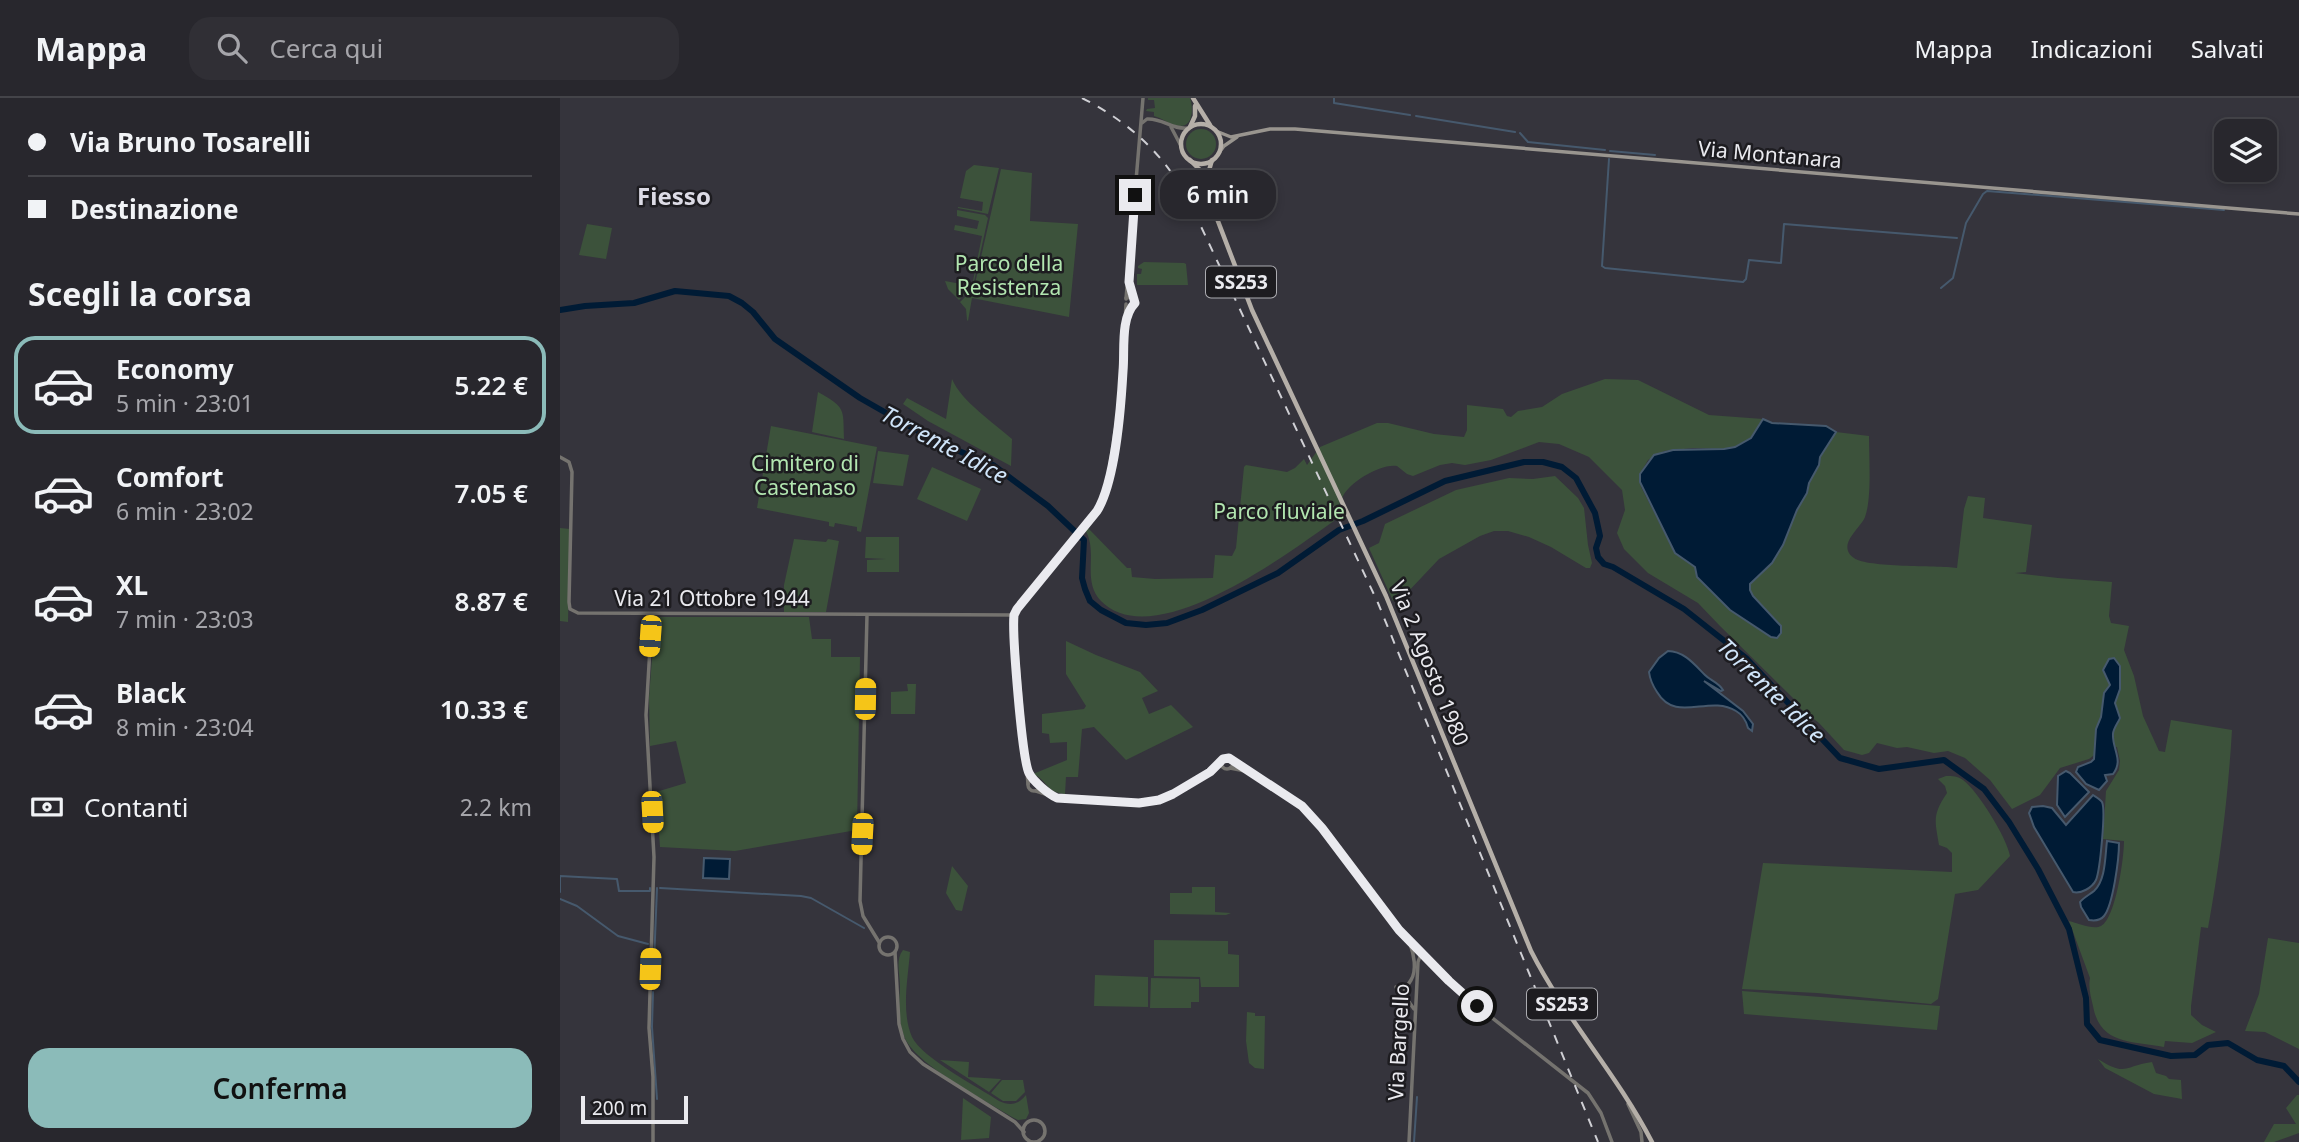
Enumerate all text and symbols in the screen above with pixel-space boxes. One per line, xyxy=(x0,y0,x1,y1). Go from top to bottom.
search box xyxy=(189,17,679,80)
text: Mappa xyxy=(35,26,147,71)
icon: search xyxy=(213,29,251,67)
text: Cerca qui xyxy=(269,30,383,66)
text: Mappa xyxy=(1915,32,1993,65)
text: Indicazioni xyxy=(2031,32,2153,65)
text: Salvati xyxy=(2191,32,2264,65)
map controls xyxy=(2214,119,2277,182)
button: layers xyxy=(2214,119,2277,182)
text: Via Bruno Tosarelli xyxy=(70,124,311,160)
street label: Via Montanara xyxy=(1697,134,1843,174)
callout: 6 min xyxy=(1160,170,1275,220)
text: 6 min xyxy=(1187,178,1249,210)
district label: Fiesso xyxy=(637,179,711,212)
route end xyxy=(1119,179,1151,211)
text: Destinazione xyxy=(70,191,238,227)
park label: Parco della Resistenza xyxy=(955,249,1063,301)
road number: SS253 xyxy=(1206,266,1276,298)
text: Scegli la corsa xyxy=(28,272,252,315)
text: Economy xyxy=(116,351,234,387)
icon: car xyxy=(32,354,95,417)
text: 5.22 € xyxy=(455,367,528,403)
text: 5 min · 23:01 xyxy=(116,387,254,419)
water label: Torrente Idice xyxy=(876,397,1014,491)
park label: Cimitero di Castenaso xyxy=(751,449,859,501)
text: Comfort xyxy=(116,459,224,495)
icon: car xyxy=(32,462,95,525)
text: 7.05 € xyxy=(455,475,528,511)
text: 6 min · 23:02 xyxy=(116,495,254,527)
park label: Parco fluviale xyxy=(1213,497,1345,525)
text: XL xyxy=(116,567,148,603)
icon: car xyxy=(32,570,95,633)
street label: Via 2 Agosto 1980 xyxy=(1384,576,1476,750)
text: 8.87 € xyxy=(455,583,528,619)
street label: Via 21 Ottobre 1944 xyxy=(614,584,810,612)
text: 7 min · 23:03 xyxy=(116,603,254,635)
car xyxy=(639,614,662,658)
water label: Torrente Idice xyxy=(1711,630,1833,750)
text: Black xyxy=(116,675,186,711)
icon: car xyxy=(32,678,95,741)
car xyxy=(855,678,876,720)
text: 10.33 € xyxy=(440,691,528,727)
text: 8 min · 23:04 xyxy=(116,711,254,743)
icon: cash xyxy=(28,788,66,826)
text: Contanti xyxy=(84,789,188,825)
car xyxy=(641,790,664,834)
text: 2.2 km xyxy=(460,791,532,823)
car xyxy=(851,812,874,856)
car xyxy=(639,948,662,990)
street label: Via Bargello xyxy=(1381,983,1415,1101)
road number: SS253 xyxy=(1527,988,1597,1020)
route start xyxy=(1461,990,1493,1022)
button: Conferma xyxy=(28,1048,532,1128)
scale bar xyxy=(581,1093,688,1125)
text: 200 m xyxy=(592,1095,647,1121)

